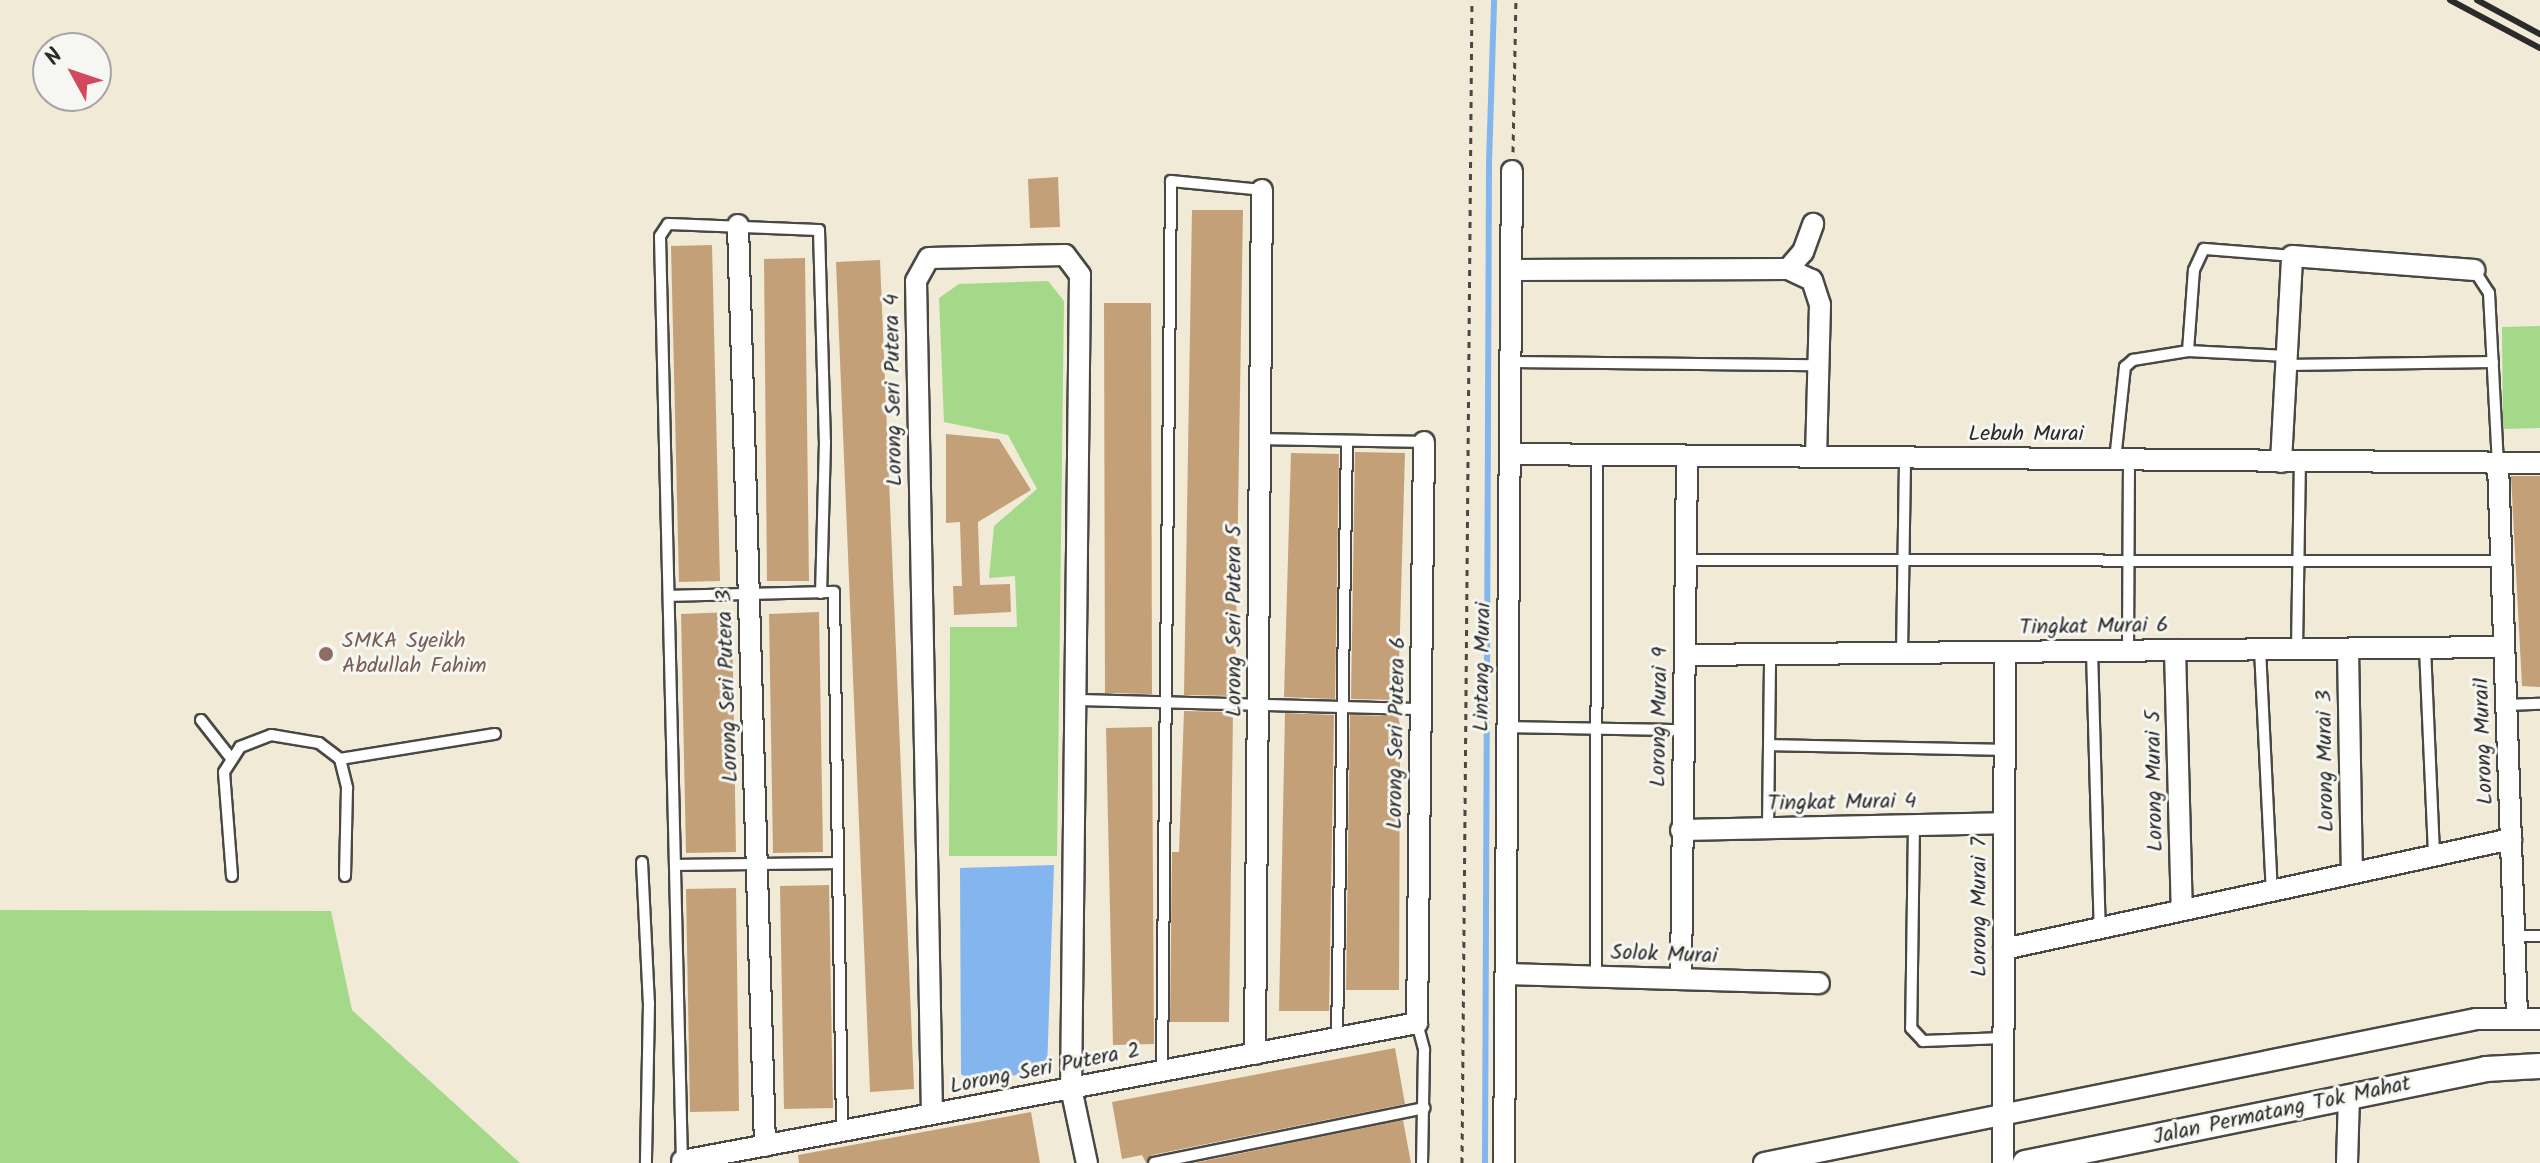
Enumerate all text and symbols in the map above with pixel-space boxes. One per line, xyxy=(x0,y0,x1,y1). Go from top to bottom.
north arrow xyxy=(32,32,112,112)
text: N xyxy=(37,41,73,74)
street label: Lorong Seri Putera 4 xyxy=(879,293,909,487)
street label: Lebuh Murai xyxy=(1968,422,2084,448)
street label: Lorong Seri Putera 5 xyxy=(1222,525,1248,717)
street label: Lorong Seri Putera 3 xyxy=(711,589,745,783)
street label: Lintang Murai xyxy=(1469,602,1497,732)
street label: Tingkat Murai 6 xyxy=(2019,613,2169,641)
place label: SMKA Syeikh Abdullah Fahim xyxy=(342,628,487,680)
street label: Lorong Seri Putera 6 xyxy=(1382,636,1412,830)
marker: SMKA Syeikh Abdullah Fahim xyxy=(317,645,335,663)
street label: Lorong Murai 9 xyxy=(1646,647,1674,787)
street label: Lorong Murai1 xyxy=(2469,677,2499,805)
street label: Lorong Murai 3 xyxy=(2312,690,2340,832)
street label: Lorong Murai 5 xyxy=(2141,710,2169,852)
street label: Tingkat Murai 4 xyxy=(1767,789,1917,817)
street label: Lorong Murai 7 xyxy=(1967,837,1993,977)
street label: Solok Murai xyxy=(1610,940,1718,970)
street label: Lorong Seri Putera 2 xyxy=(948,1038,1142,1100)
street label: Jalan Permatang Tok Mahat xyxy=(2151,1071,2413,1151)

